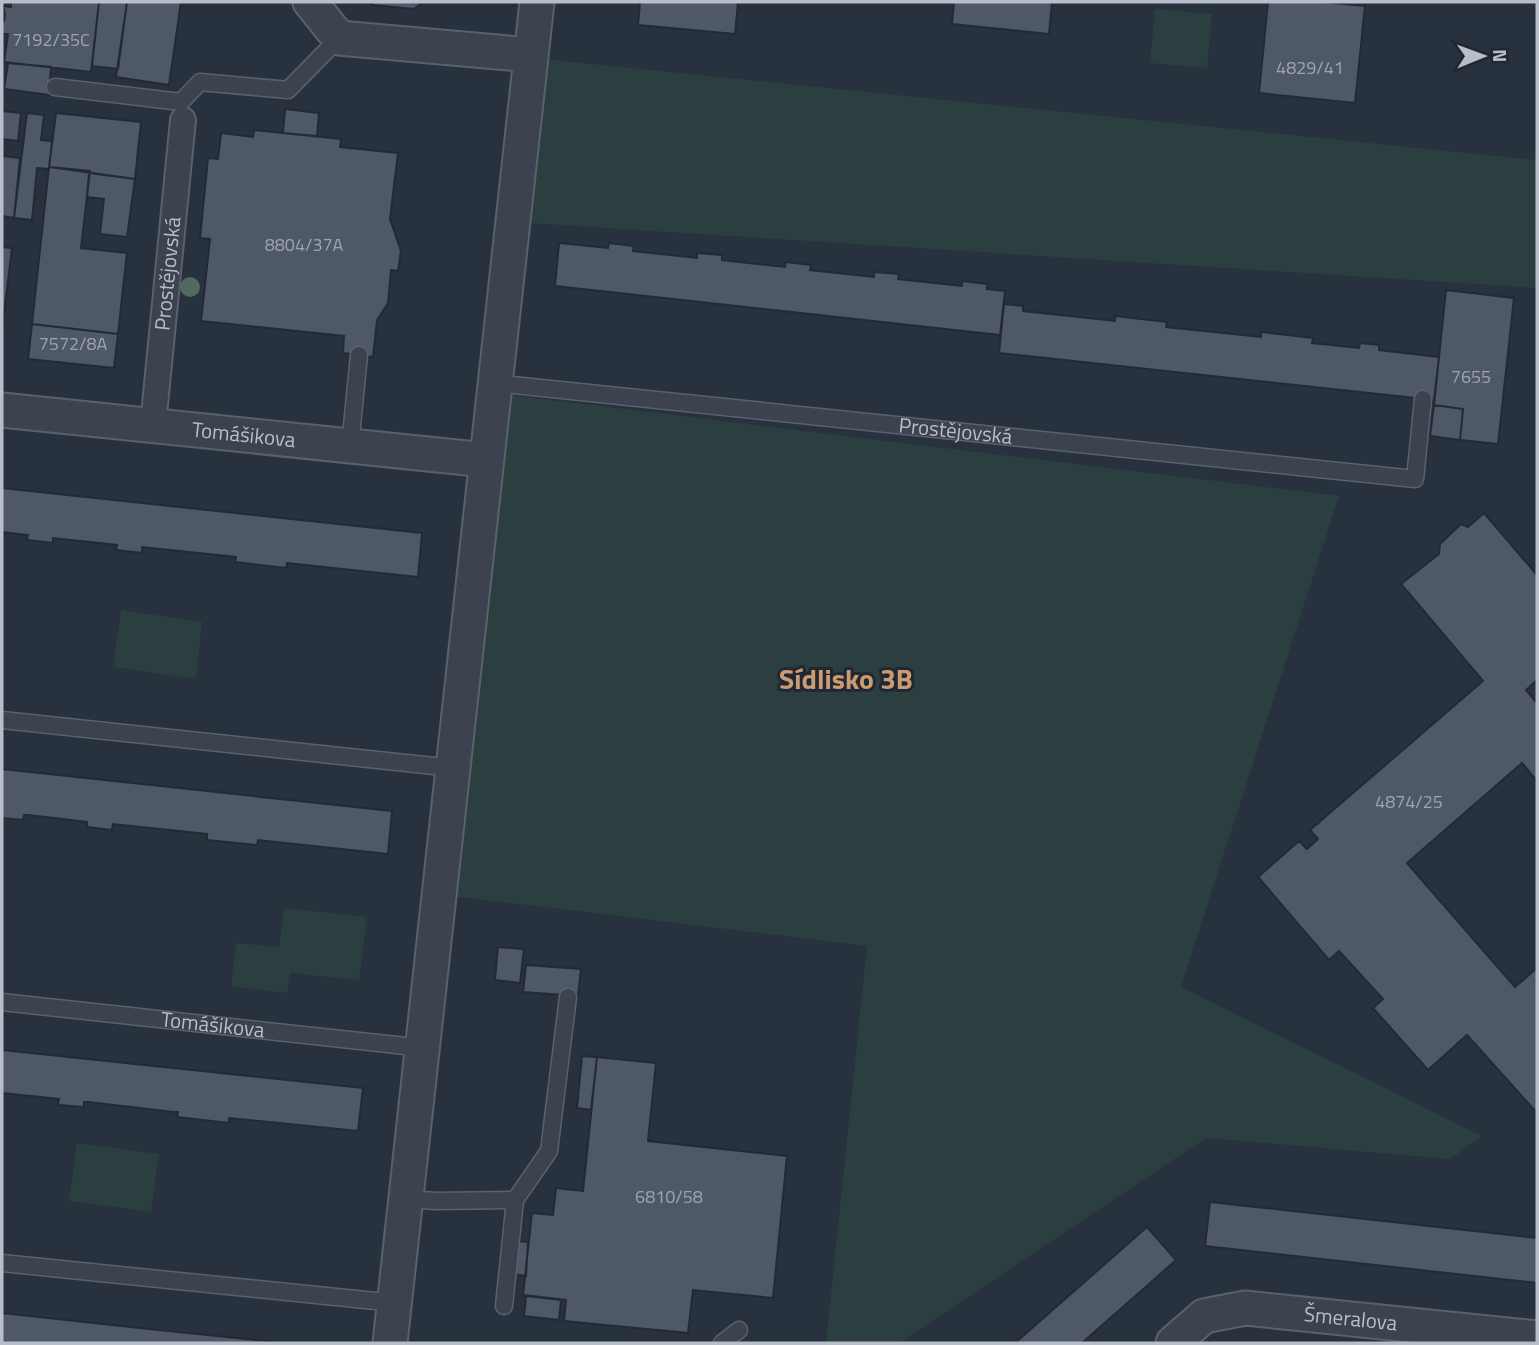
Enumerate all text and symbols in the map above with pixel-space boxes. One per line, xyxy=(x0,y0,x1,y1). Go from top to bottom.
north arrow xyxy=(1448,21,1518,91)
house number: 7192/35C xyxy=(12,26,90,53)
text: N xyxy=(1486,49,1515,63)
house number: 4829/41 xyxy=(1276,54,1344,81)
street label: Prostějovská xyxy=(145,215,188,332)
house number: 8804/37A xyxy=(265,231,344,258)
house number: 7572/8A xyxy=(39,330,108,357)
house number: 7655 xyxy=(1451,363,1491,390)
street label: Prostějovská xyxy=(897,408,1014,452)
street label: Tomášikova xyxy=(191,413,298,455)
district label: Sídlisko 3B xyxy=(779,657,913,700)
house number: 4874/25 xyxy=(1375,788,1443,815)
street label: Tomášikova xyxy=(159,1002,267,1046)
house number: 6810/58 xyxy=(635,1183,703,1210)
street label: Šmeralova xyxy=(1302,1297,1399,1339)

